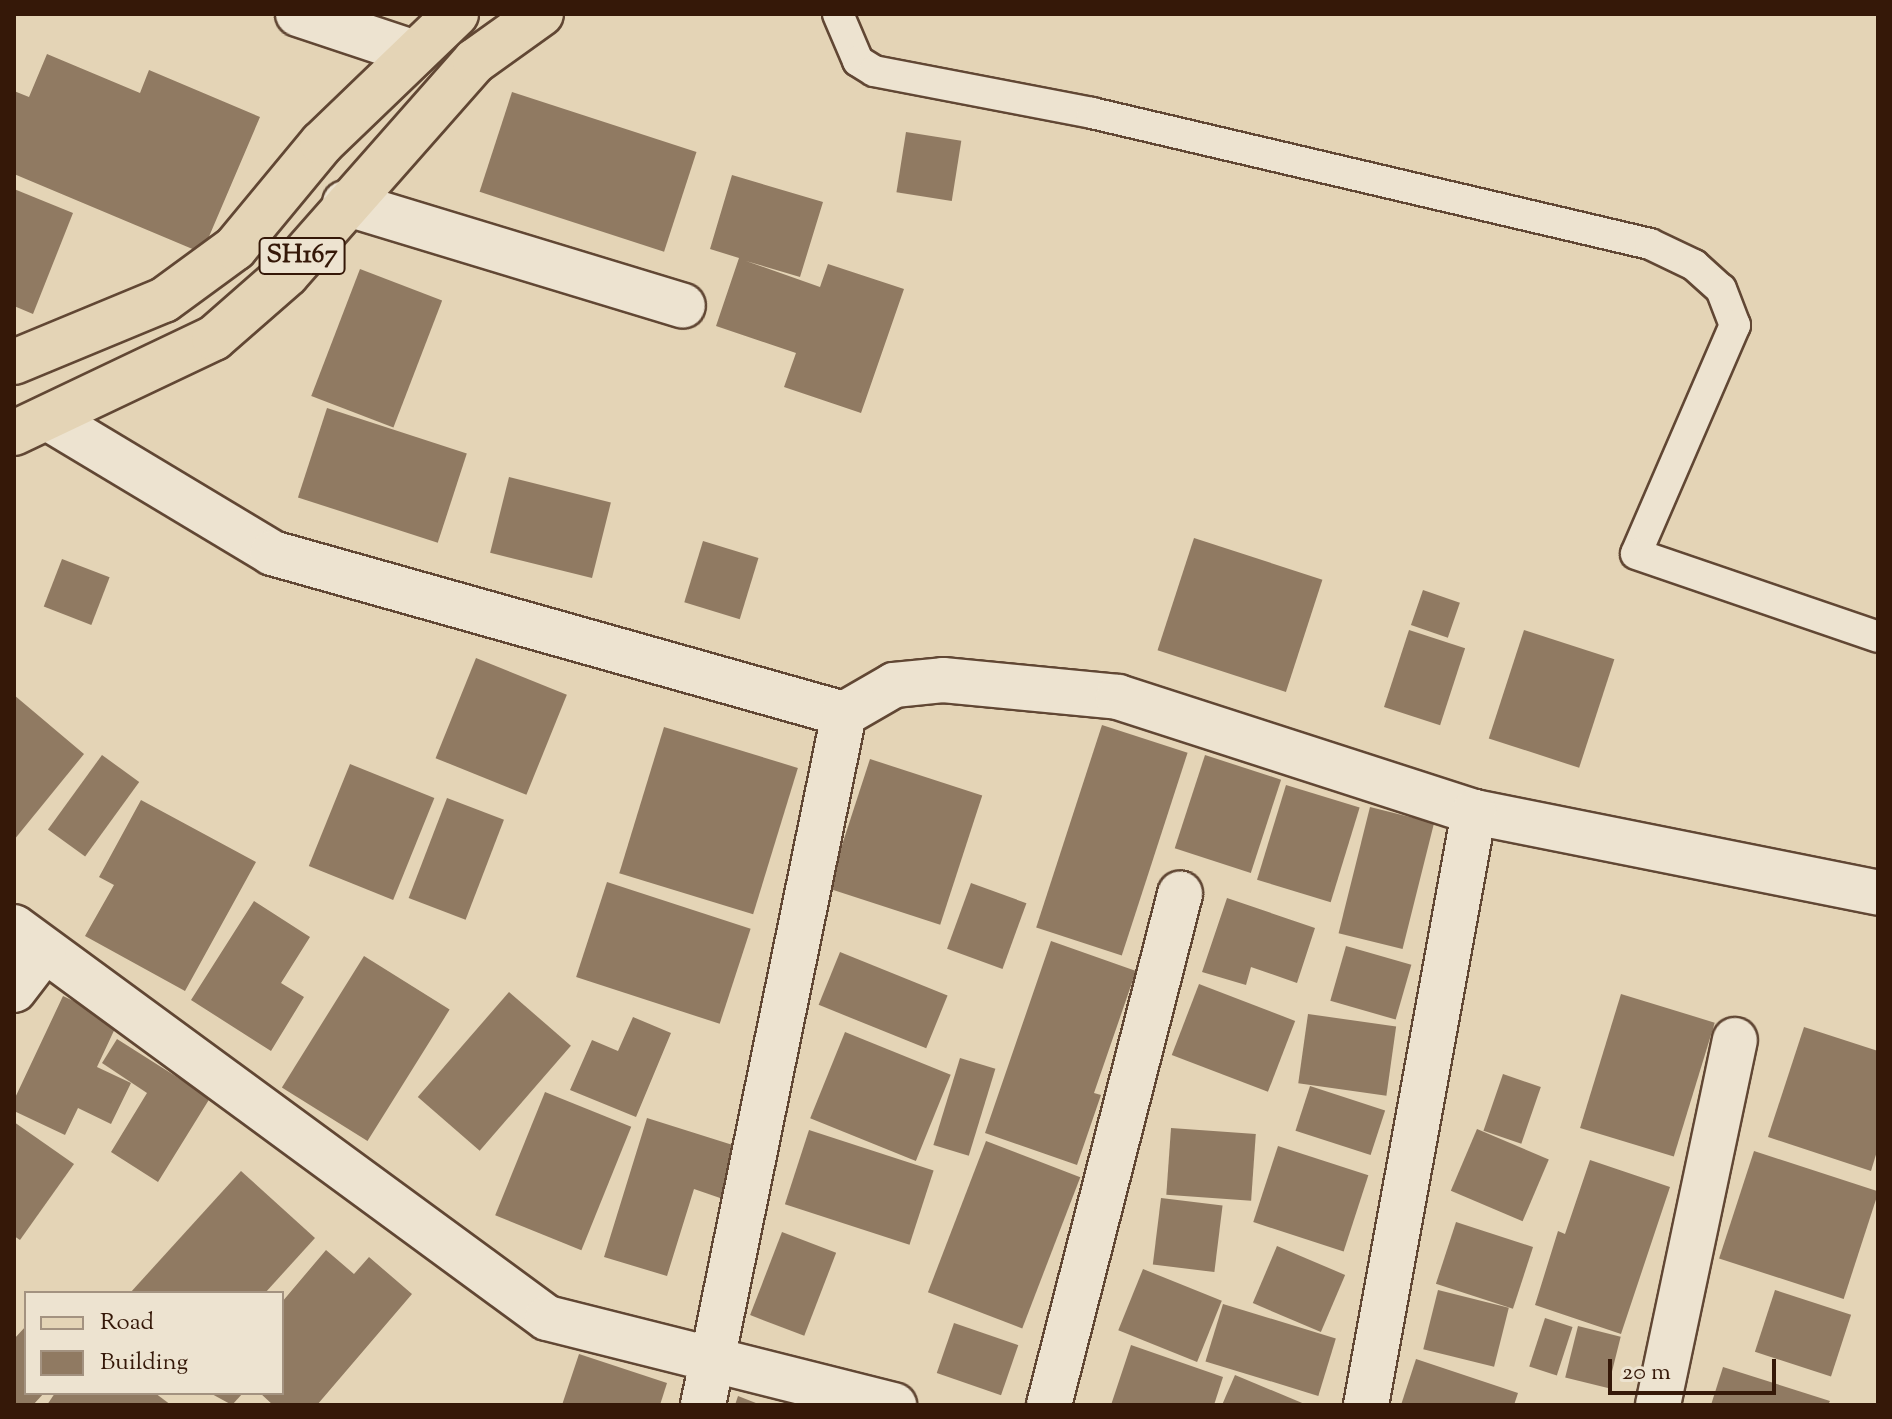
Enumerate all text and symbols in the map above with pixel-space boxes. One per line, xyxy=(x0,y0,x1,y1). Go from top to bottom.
road number: SH167 xyxy=(258,234,346,278)
legend xyxy=(24,1291,284,1395)
text: Road xyxy=(100,1306,154,1340)
scale bar xyxy=(1612,1343,1780,1393)
text: Building xyxy=(100,1346,188,1380)
text: 20 m xyxy=(1622,1356,1671,1390)

